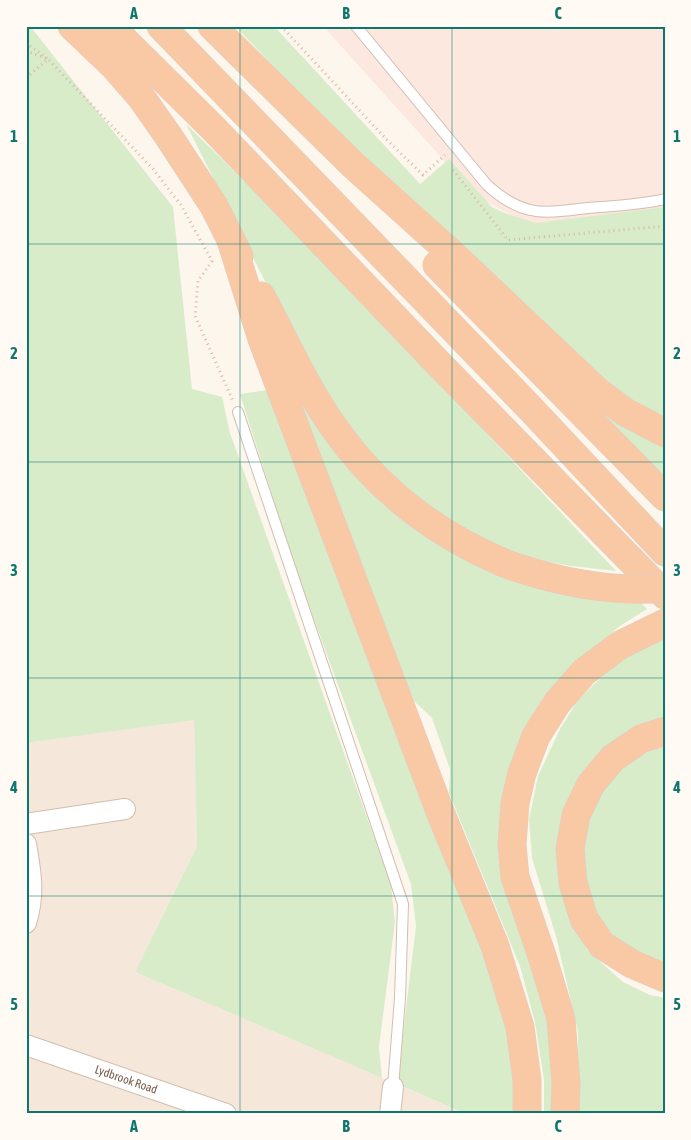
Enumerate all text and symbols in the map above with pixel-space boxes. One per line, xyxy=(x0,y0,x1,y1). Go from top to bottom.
text: A xyxy=(129,4,138,22)
text: B xyxy=(342,4,350,22)
text: C xyxy=(554,4,562,22)
text: 1 xyxy=(10,127,18,145)
text: 1 xyxy=(673,127,681,145)
text: 2 xyxy=(10,344,18,362)
text: 2 xyxy=(673,344,681,362)
text: 3 xyxy=(10,561,18,579)
text: 3 xyxy=(673,561,681,579)
text: 4 xyxy=(9,778,18,796)
text: 4 xyxy=(672,778,681,796)
text: 5 xyxy=(10,995,18,1013)
text: 5 xyxy=(673,995,681,1013)
street label: Lydbrook Road xyxy=(93,1062,159,1097)
text: A xyxy=(129,1117,138,1135)
text: B xyxy=(342,1117,350,1135)
text: C xyxy=(554,1117,562,1135)

